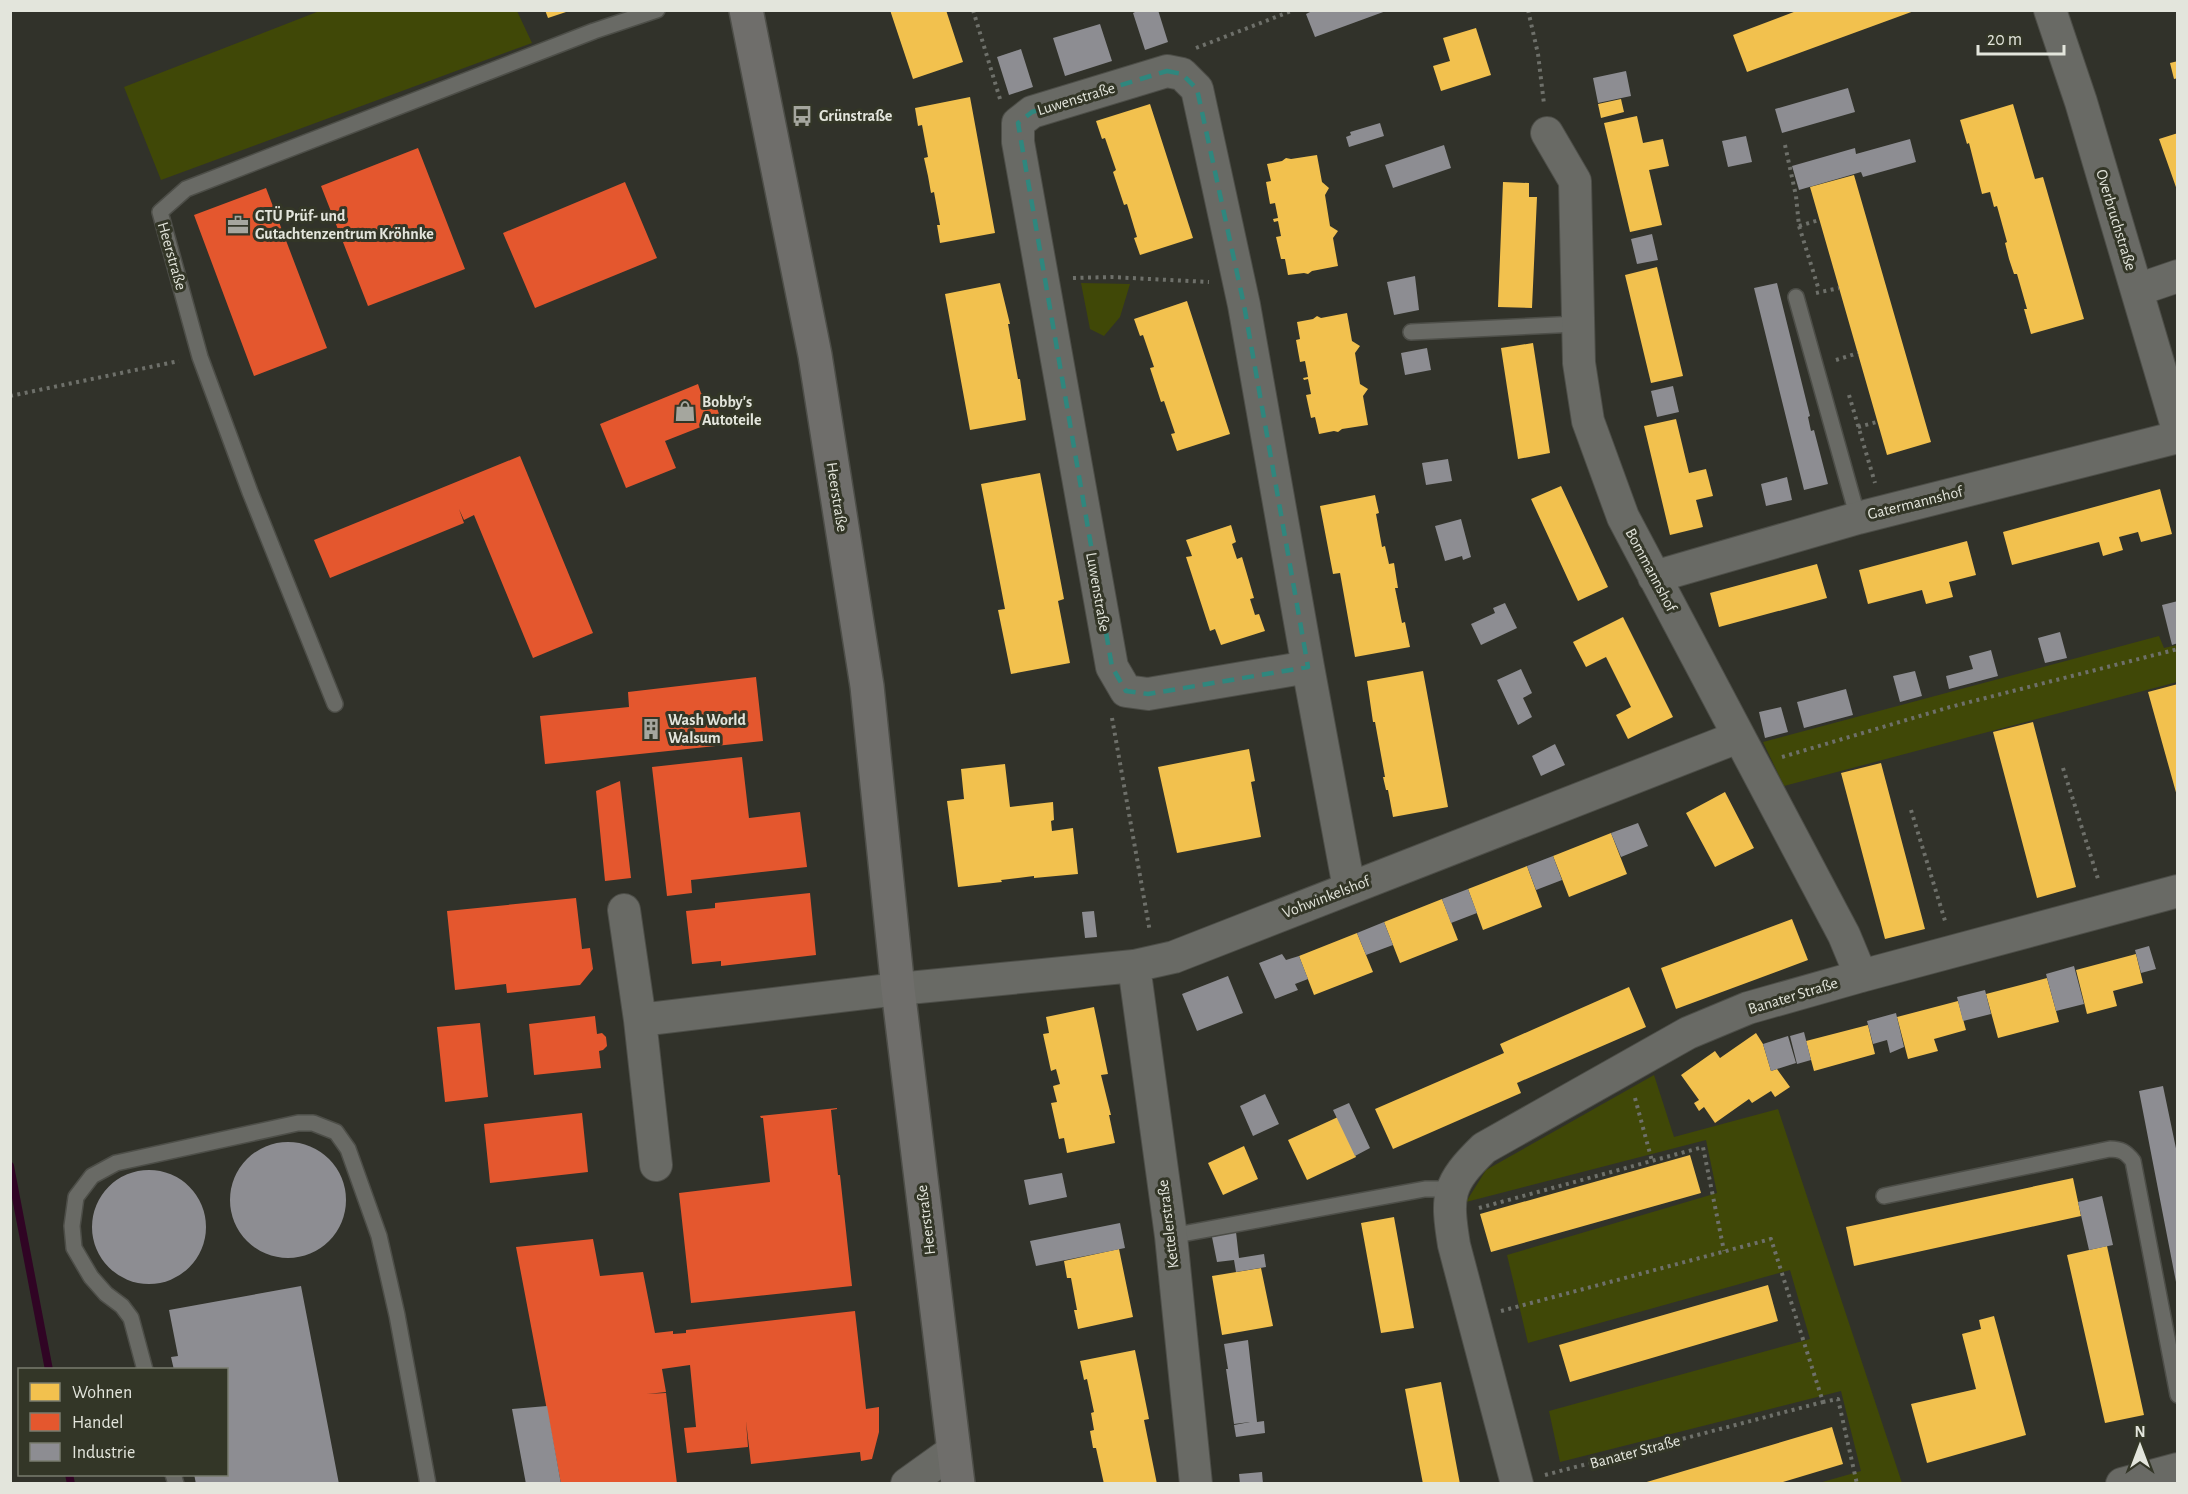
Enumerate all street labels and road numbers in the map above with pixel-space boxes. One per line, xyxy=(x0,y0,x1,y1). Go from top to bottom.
street label: Luwenstraße xyxy=(1035,80,1117,118)
street label: Overbruchstraße xyxy=(2093,168,2139,272)
street label: Heerstraße xyxy=(155,220,189,292)
street label: Heerstraße xyxy=(824,461,850,533)
street label: Gatermannshof xyxy=(1866,483,1965,523)
street label: Bommannshof xyxy=(1622,526,1680,615)
street label: Luwenstraße xyxy=(1083,551,1113,633)
street label: Vohwinkelshof xyxy=(1280,873,1373,921)
street label: Banater Straße xyxy=(1746,975,1840,1017)
street label: Kettelerstraße xyxy=(1155,1179,1181,1269)
street label: Heerstraße xyxy=(914,1184,938,1256)
street label: Banater Straße xyxy=(1588,1432,1682,1472)

